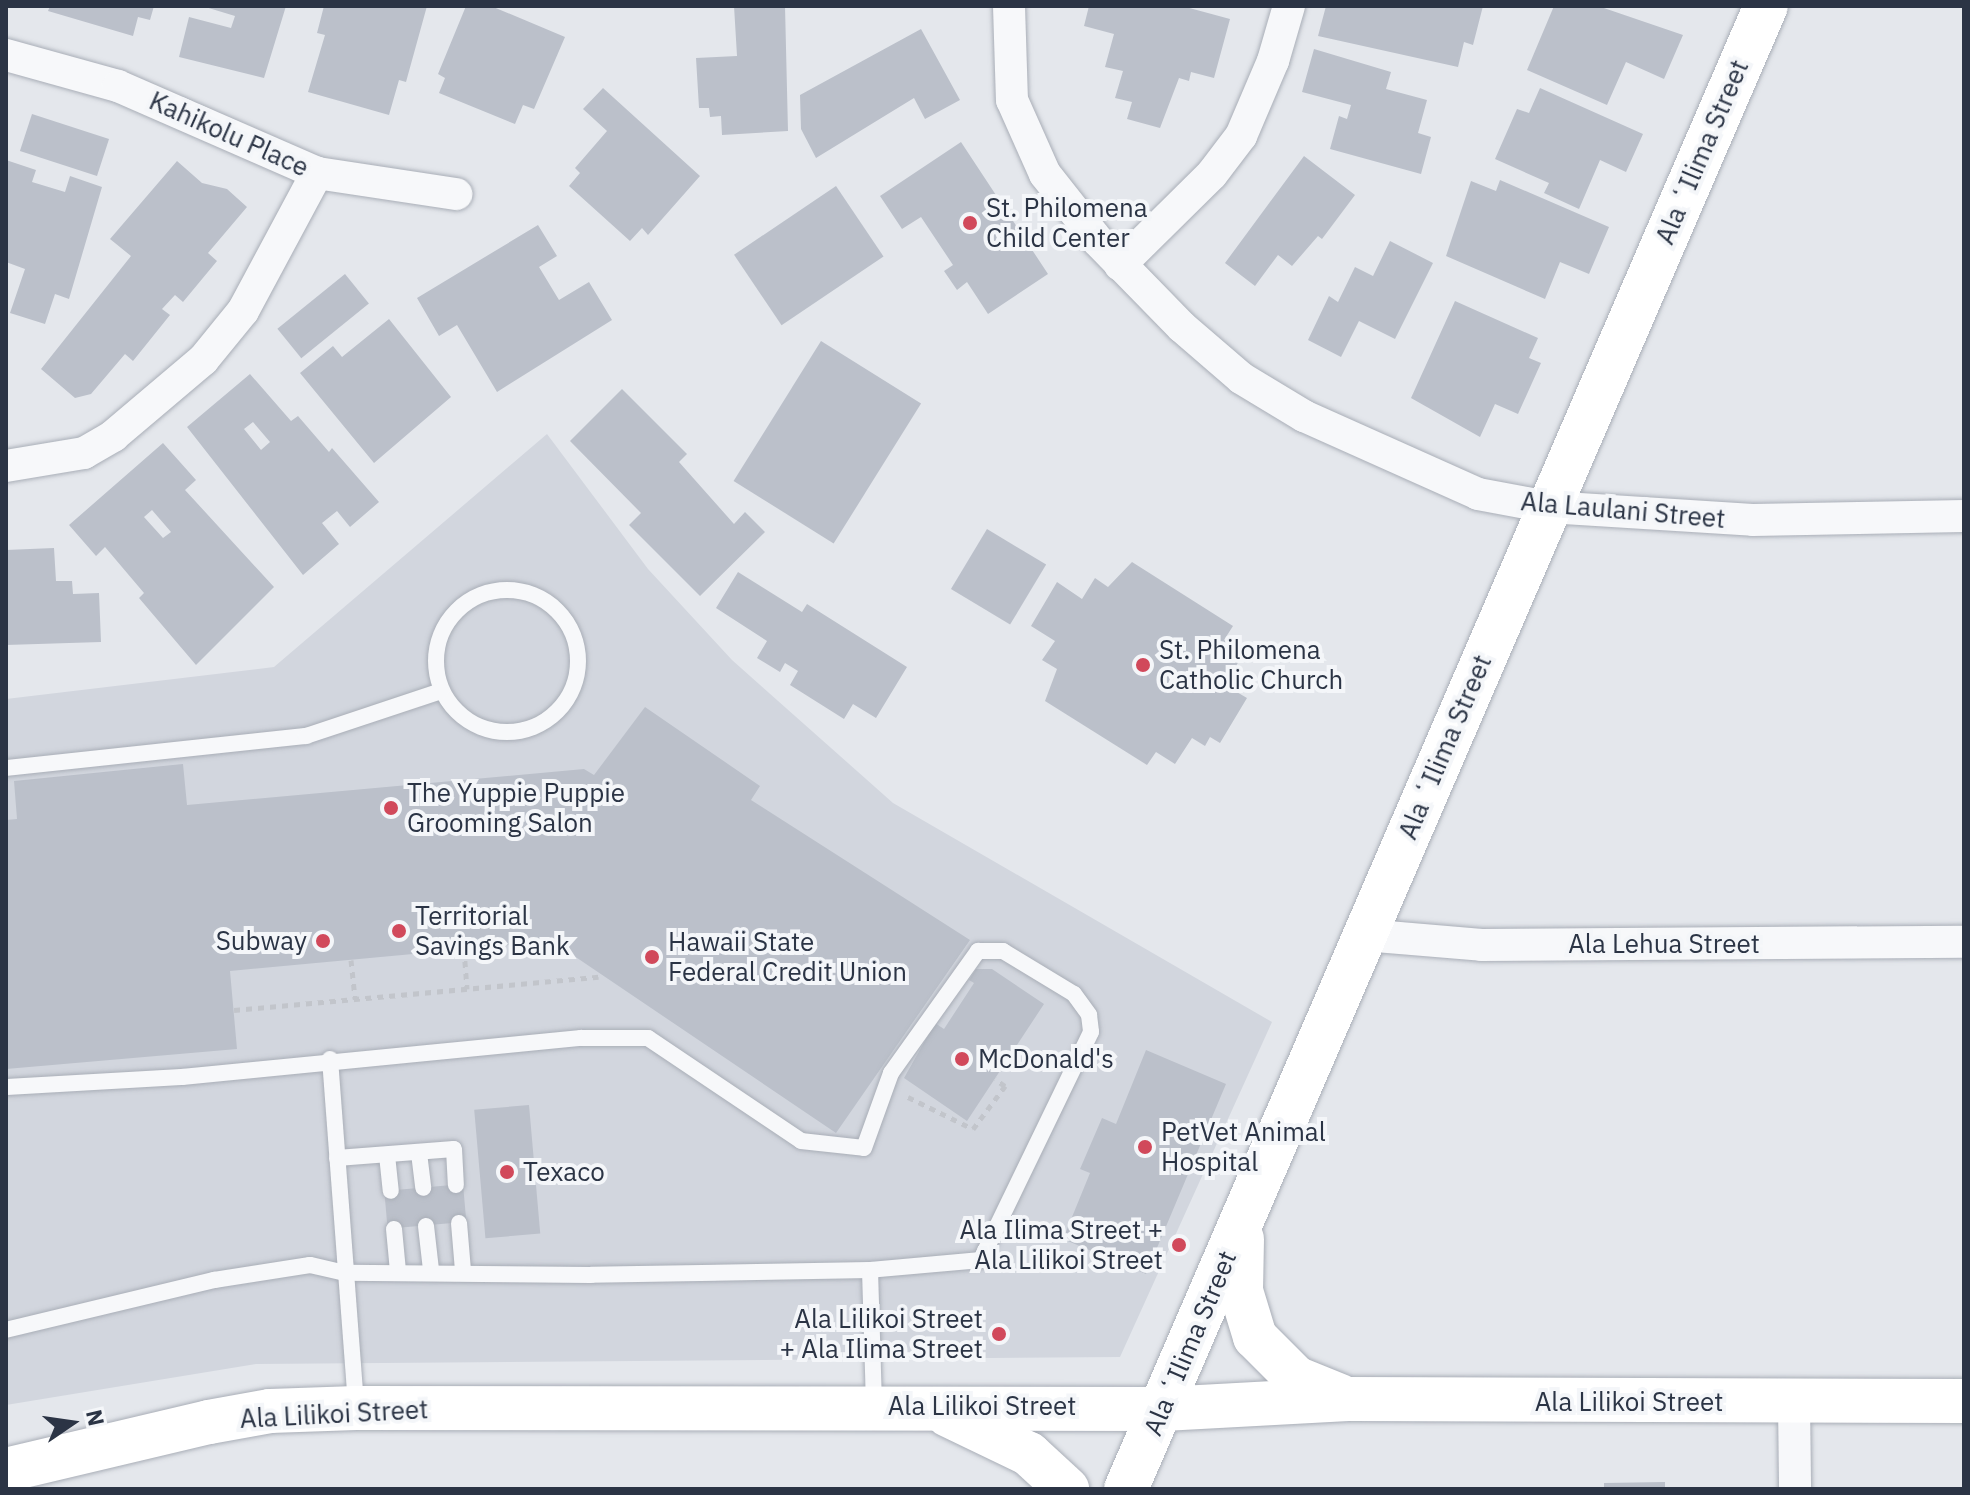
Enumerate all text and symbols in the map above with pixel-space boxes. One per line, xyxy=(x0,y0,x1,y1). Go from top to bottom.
street label: Ala ʻIlima Street xyxy=(1649,55,1755,249)
street label: Kahikolu Place xyxy=(145,85,313,183)
place label: St. Philomena Child Center xyxy=(986,192,1148,254)
marker: St. Philomena Child Center xyxy=(961,214,979,232)
street label: Ala Laulani Street xyxy=(1519,486,1727,534)
place label: St. Philomena Catholic Church xyxy=(1159,634,1343,696)
street label: Ala ʻIlima Street xyxy=(1392,650,1498,844)
marker: St. Philomena Catholic Church xyxy=(1134,656,1152,674)
place label: The Yuppie Puppie Grooming Salon xyxy=(407,777,625,838)
marker: The Yuppie Puppie Grooming Salon xyxy=(382,799,400,817)
place label: Territorial Savings Bank xyxy=(415,900,570,962)
marker: Territorial Savings Bank xyxy=(390,922,408,940)
place label: Subway xyxy=(216,925,307,957)
place label: Hawaii State Federal Credit Union xyxy=(668,926,907,988)
street label: Ala Lehua Street xyxy=(1568,928,1760,960)
marker: Subway xyxy=(314,932,332,950)
marker: Hawaii State Federal Credit Union xyxy=(643,948,661,966)
place label: McDonald's xyxy=(978,1043,1114,1075)
marker: McDonald's xyxy=(953,1050,971,1068)
place label: PetVet Animal Hospital xyxy=(1161,1116,1326,1178)
marker: PetVet Animal Hospital xyxy=(1136,1138,1154,1156)
place label: Texaco xyxy=(523,1156,605,1188)
marker: Texaco xyxy=(498,1163,516,1181)
place label: Ala Ilima Street + Ala Lilikoi Street xyxy=(959,1214,1163,1276)
marker: Ala Ilima Street + Ala Lilikoi Street xyxy=(1170,1236,1188,1254)
street label: Ala ʻIlima Street xyxy=(1137,1246,1243,1440)
place label: Ala Lilikoi Street + Ala Ilima Street xyxy=(779,1303,983,1364)
marker: Ala Lilikoi Street + Ala Ilima Street xyxy=(990,1325,1008,1343)
north arrow xyxy=(32,1383,112,1463)
street label: Ala Lilikoi Street xyxy=(1535,1386,1723,1418)
street label: Ala Lilikoi Street xyxy=(888,1390,1076,1422)
street label: Ala Lilikoi Street xyxy=(239,1393,429,1435)
text: N xyxy=(80,1406,112,1429)

